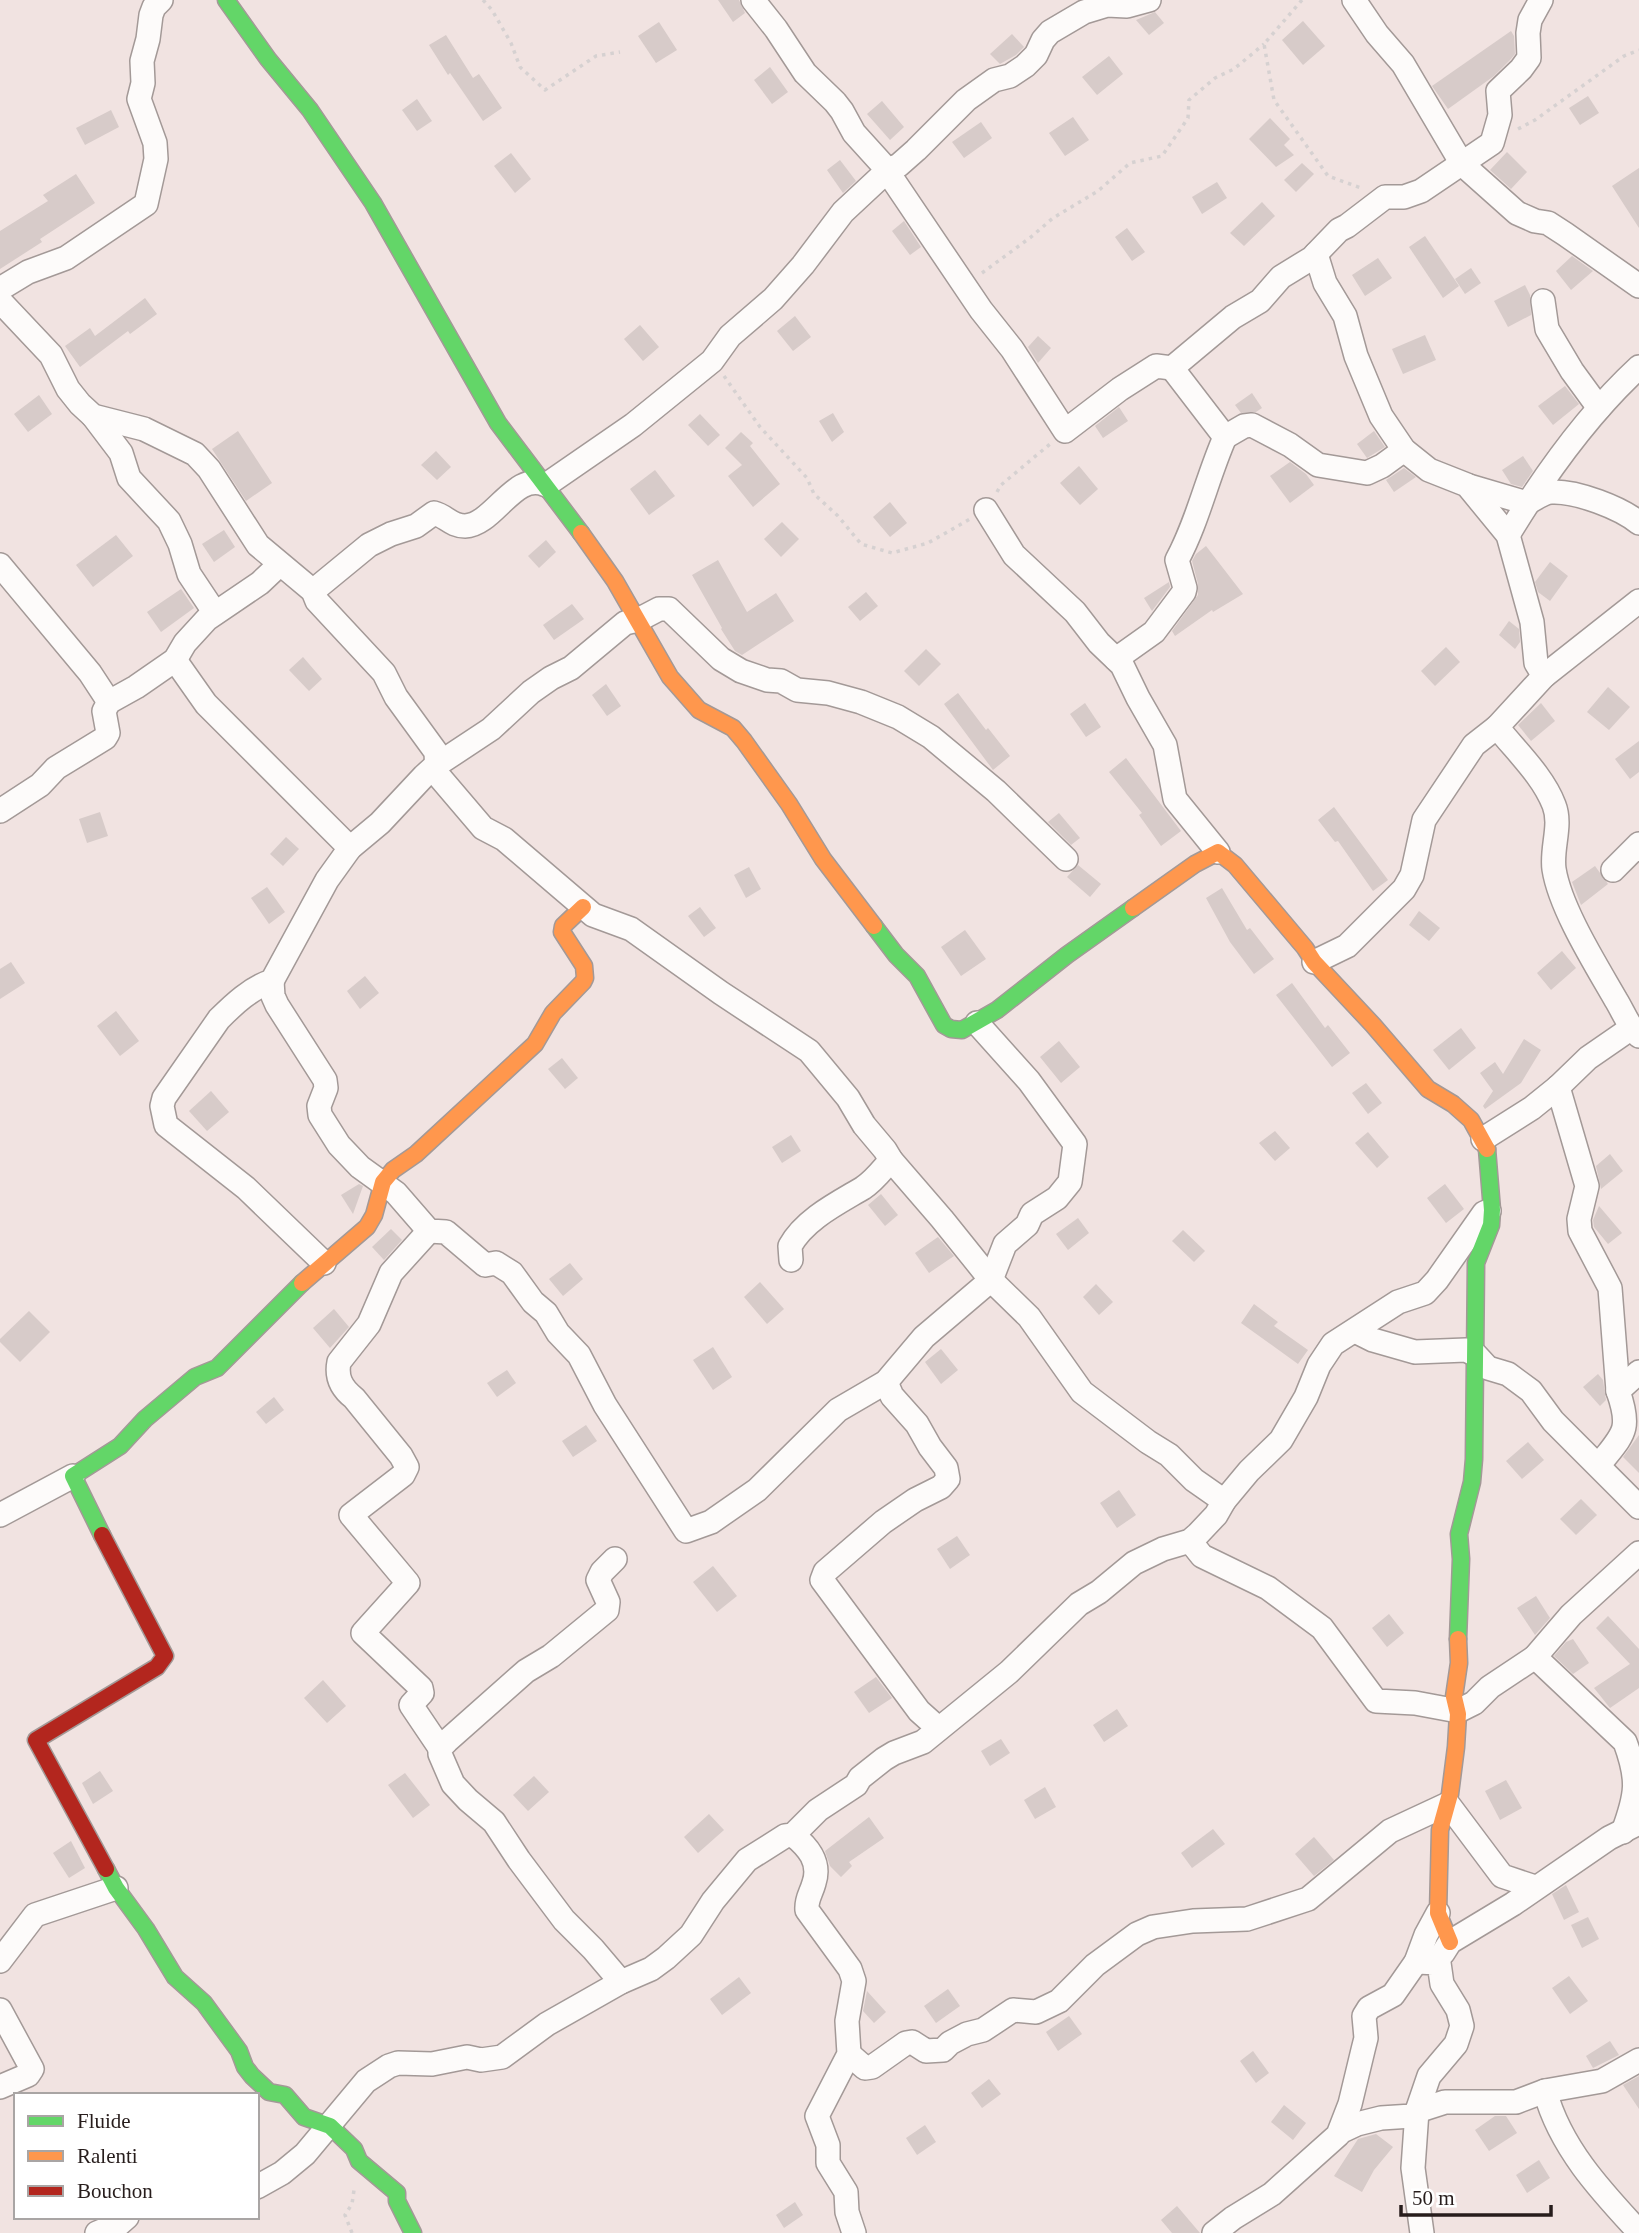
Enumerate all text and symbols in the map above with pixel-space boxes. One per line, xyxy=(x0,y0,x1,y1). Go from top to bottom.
legend xyxy=(14,2093,259,2219)
text: Fluide xyxy=(77,2109,131,2133)
text: Ralenti xyxy=(77,2144,138,2168)
scale bar xyxy=(1401,2174,1552,2218)
text: Bouchon xyxy=(77,2179,153,2203)
text: 50 m xyxy=(1412,2186,1455,2210)

